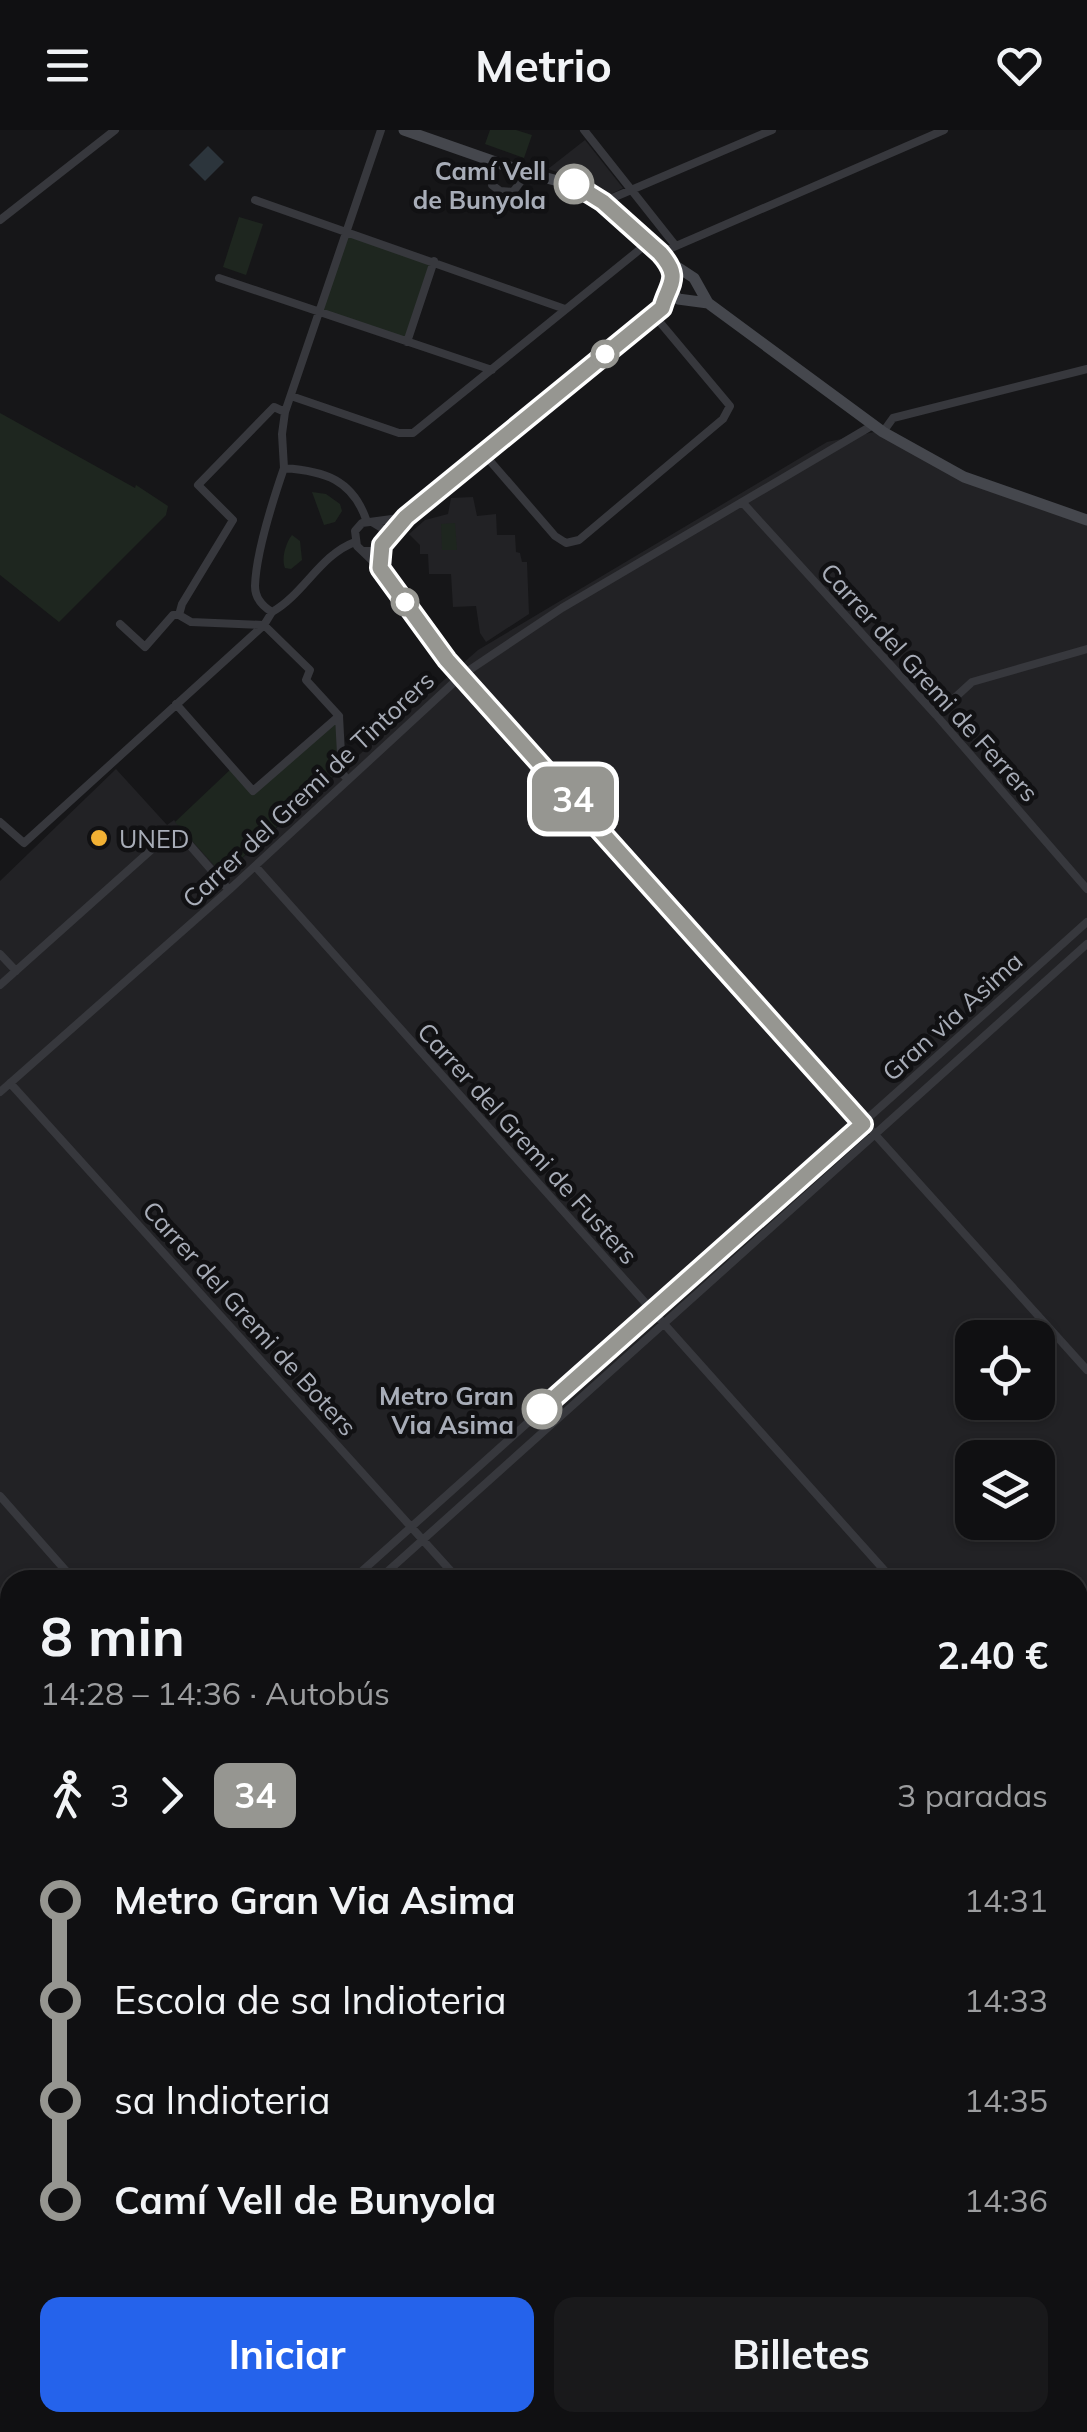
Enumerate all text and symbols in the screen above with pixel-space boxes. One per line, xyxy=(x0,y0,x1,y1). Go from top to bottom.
text: Metrio xyxy=(475,37,612,93)
icon: menu xyxy=(40,38,95,93)
icon: heart xyxy=(992,38,1047,93)
place label: Camí Vell de Bunyola xyxy=(413,155,546,215)
marker: Camí Vell de Bunyola xyxy=(555,165,593,203)
unlabelled marker xyxy=(592,341,618,367)
street label: Carrer del Gremi de Ferrers xyxy=(815,556,1045,808)
unlabelled marker xyxy=(392,589,418,615)
street label: Carrer del Gremi de Tintorers xyxy=(176,664,440,914)
line badge: 34 xyxy=(528,766,618,832)
text: 34 xyxy=(552,777,594,821)
place label: UNED xyxy=(119,823,189,854)
marker: UNED xyxy=(88,827,110,849)
street label: Gran via Asima xyxy=(876,945,1028,1087)
street label: Carrer del Gremi de Fusters xyxy=(411,1016,645,1270)
street label: Carrer del Gremi de Boters xyxy=(136,1194,364,1442)
map controls xyxy=(955,1320,1055,1540)
button: locate xyxy=(955,1320,1055,1420)
place label: Metro Gran Via Asima xyxy=(379,1380,514,1440)
marker: Metro Gran Via Asima xyxy=(523,1390,561,1428)
button: layers xyxy=(955,1440,1055,1540)
text: 8 min xyxy=(40,1601,185,1670)
text: 2.40 € xyxy=(937,1631,1048,1679)
text: 14:28 – 14:36 · Autobús xyxy=(40,1673,390,1713)
icon: walk xyxy=(40,1768,95,1823)
icon: forward xyxy=(144,1768,199,1823)
text: 34 xyxy=(234,1773,276,1817)
text: 3 xyxy=(110,1775,129,1815)
text: 3 paradas xyxy=(897,1775,1048,1815)
text: Metro Gran Via Asima xyxy=(114,1876,516,1924)
text: 14:31 xyxy=(964,1880,1048,1920)
text: Escola de sa Indioteria xyxy=(114,1976,507,2024)
text: 14:33 xyxy=(964,1980,1048,2020)
text: sa Indioteria xyxy=(114,2076,330,2124)
text: 14:35 xyxy=(964,2080,1048,2120)
text: Camí Vell de Bunyola xyxy=(114,2176,496,2224)
text: 14:36 xyxy=(964,2180,1048,2220)
button: Iniciar xyxy=(40,2297,534,2412)
button: Billetes xyxy=(554,2297,1048,2412)

